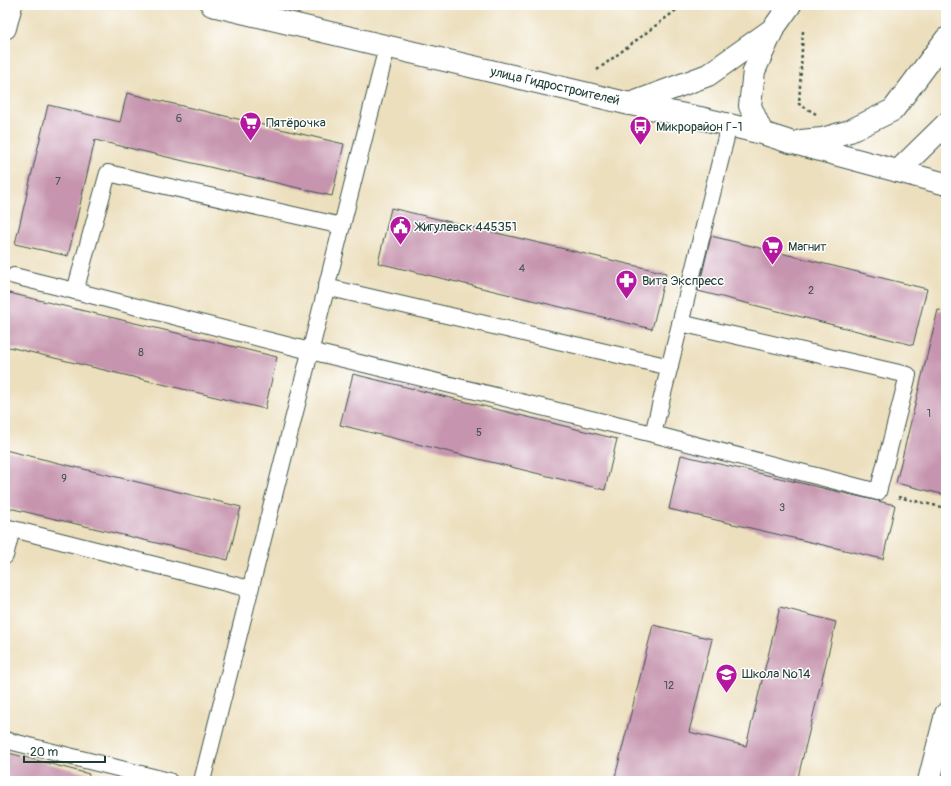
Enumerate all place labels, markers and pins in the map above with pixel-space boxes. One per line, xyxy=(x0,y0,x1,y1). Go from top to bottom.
supermarket icon: Пятёрочка xyxy=(237,110,263,143)
bus stop icon: Микрорайон Г-1 xyxy=(628,114,654,147)
place label: Пятёрочка xyxy=(266,115,326,131)
place label: Микрорайон Г-1 xyxy=(656,119,743,135)
public building icon: Жигулевск 445351 xyxy=(387,214,413,247)
place label: Жигулевск 445351 xyxy=(414,219,517,235)
supermarket icon: Магнит xyxy=(760,234,786,267)
place label: Магнит xyxy=(788,239,827,255)
pharmacy icon: Вита Экспресс xyxy=(614,268,640,301)
place label: Вита Экспресс xyxy=(642,273,724,289)
school or university icon: Школа №14 xyxy=(713,661,739,694)
place label: Школа №14 xyxy=(742,666,811,682)

